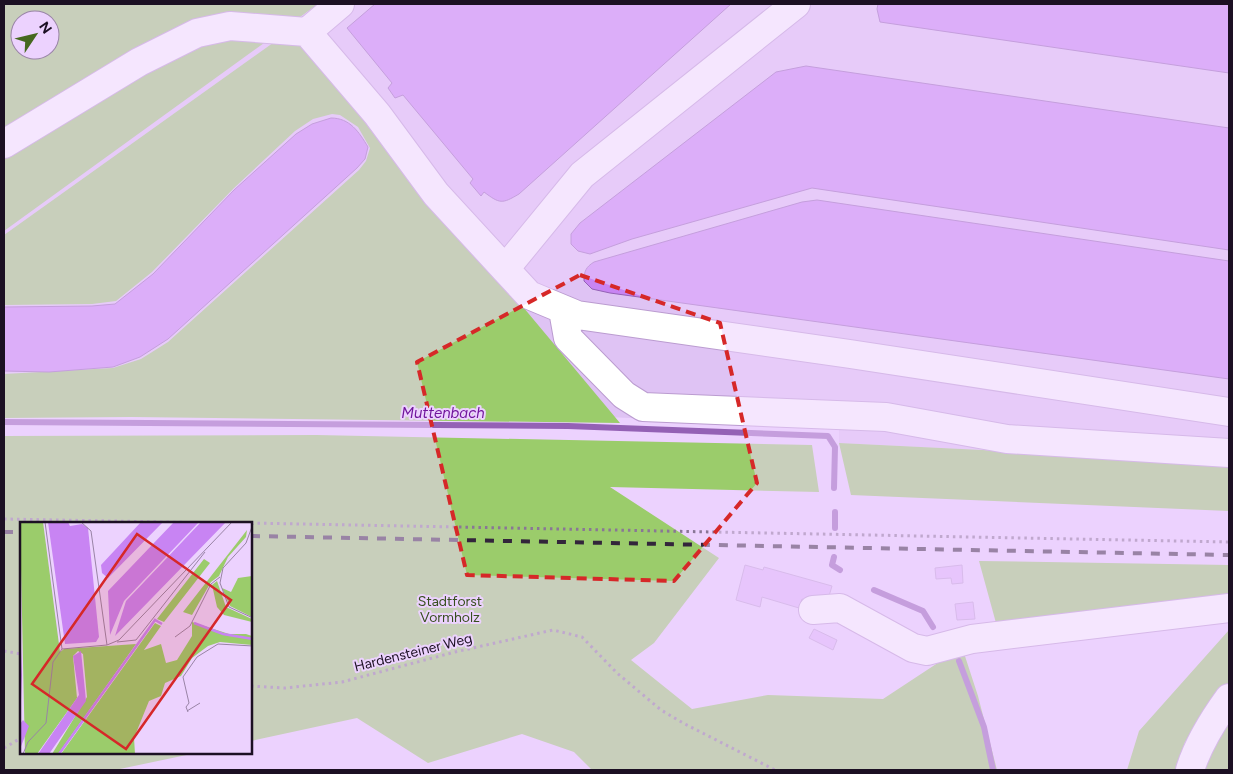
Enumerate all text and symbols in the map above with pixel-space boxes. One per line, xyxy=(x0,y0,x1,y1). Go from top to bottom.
north arrow xyxy=(10,10,60,60)
text: N xyxy=(35,19,55,37)
water label: Muttenbach xyxy=(401,404,485,422)
inset map xyxy=(20,522,252,754)
park label: Stadtforst Vormholz xyxy=(418,593,482,626)
street label: Hardensteiner Weg xyxy=(352,630,474,675)

